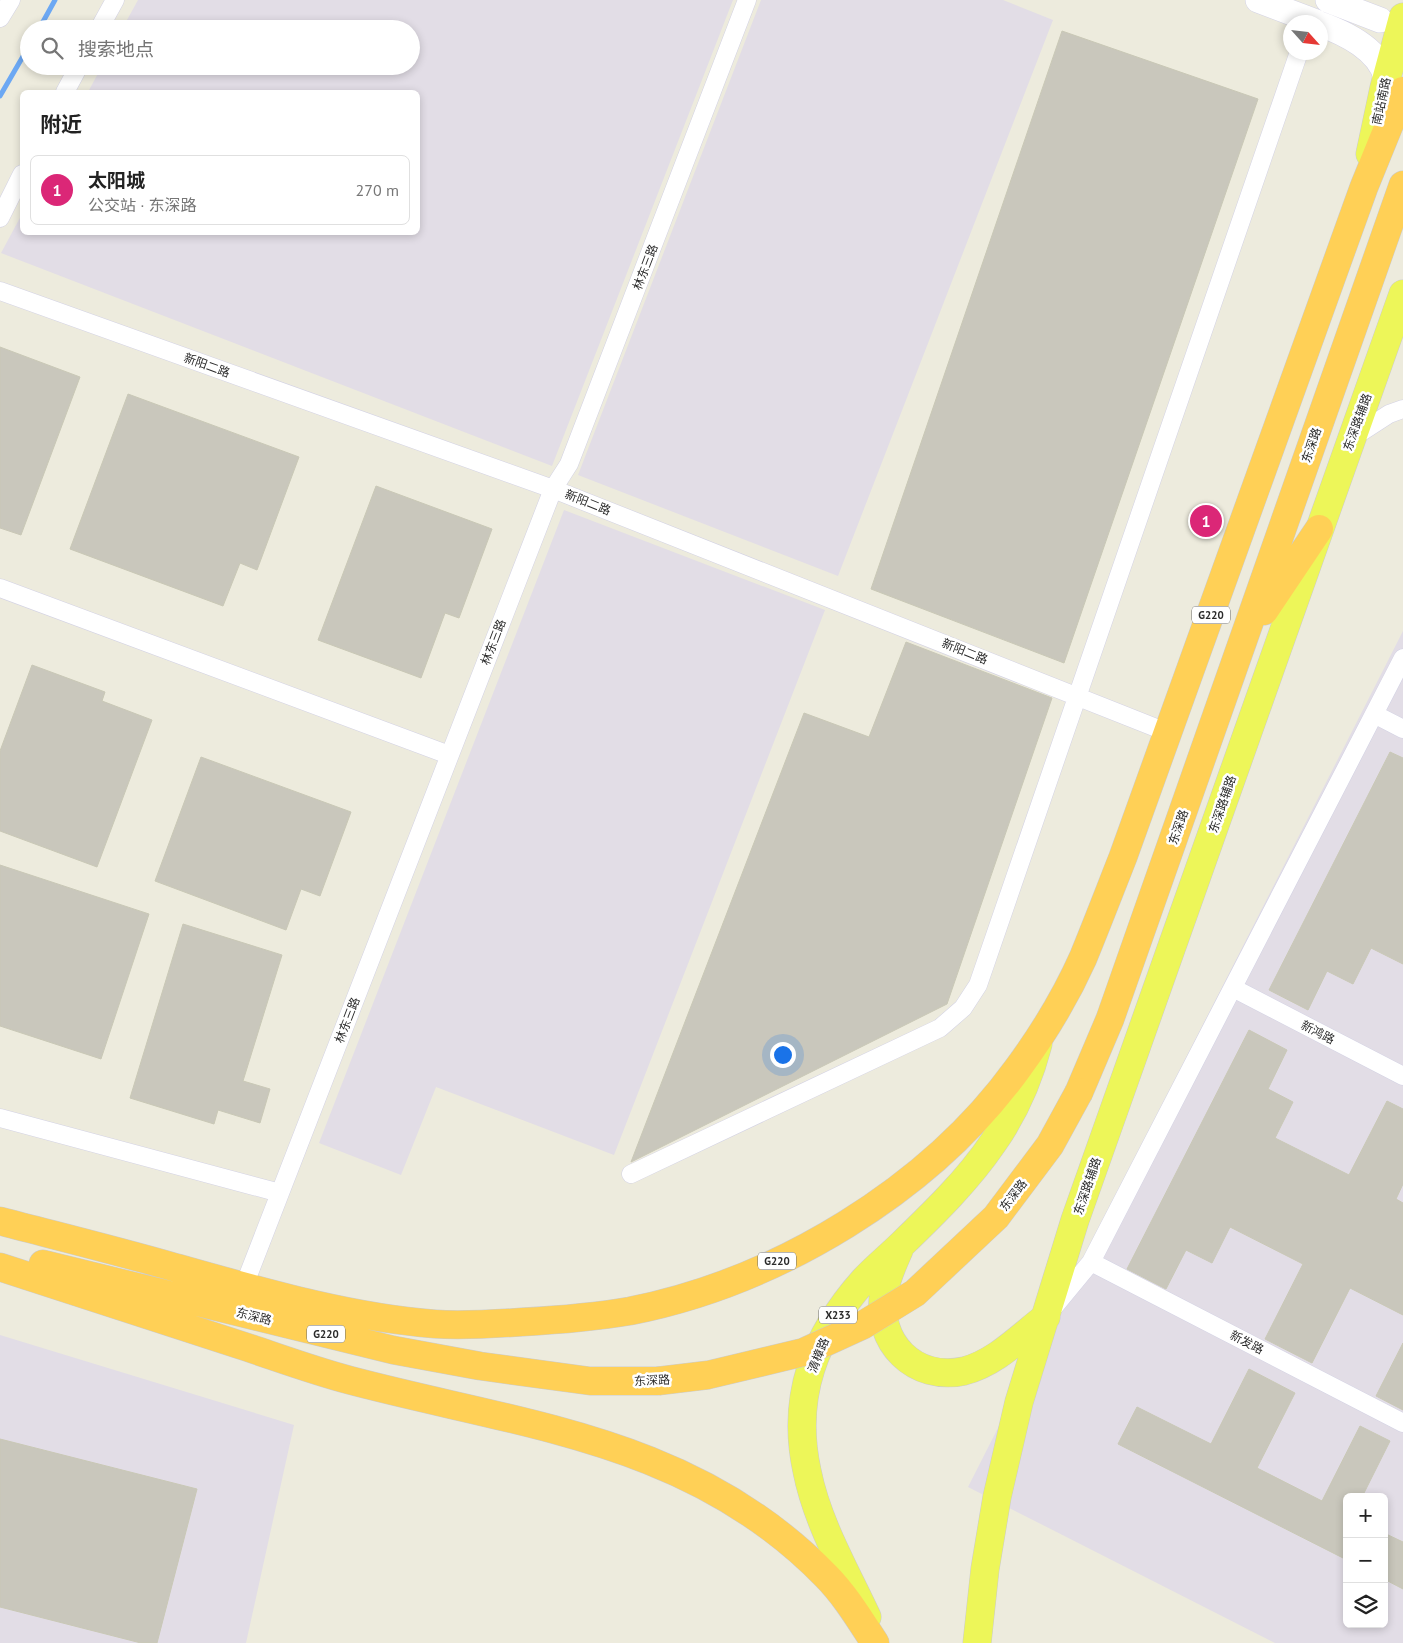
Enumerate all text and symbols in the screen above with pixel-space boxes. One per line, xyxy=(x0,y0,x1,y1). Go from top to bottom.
north arrow xyxy=(1283,15,1328,60)
search box xyxy=(20,20,420,75)
icon: search xyxy=(38,34,66,62)
text: 搜索地点 xyxy=(78,37,154,61)
street label: 南站南路 xyxy=(1369,76,1393,126)
text: 附近 xyxy=(40,111,82,138)
text: 太阳城 xyxy=(88,168,145,192)
text: 1 xyxy=(52,180,62,200)
text: 270 m xyxy=(356,180,399,200)
text: 公交站 · 东深路 xyxy=(88,195,197,215)
street label: 林东三路 xyxy=(629,242,661,292)
street label: 新阳二路 xyxy=(182,350,232,380)
street label: 东深路辅路 xyxy=(1340,391,1374,453)
street label: 东深路 xyxy=(1298,426,1324,464)
street label: 新阳二路 xyxy=(563,486,613,518)
pin: 1 xyxy=(1190,502,1222,540)
road number: G220 xyxy=(1192,606,1230,624)
street label: 林东三路 xyxy=(477,617,509,667)
street label: 新阳二路 xyxy=(940,635,990,667)
street label: 东深路辅路 xyxy=(1205,773,1239,835)
street label: 东深路 xyxy=(1165,808,1191,846)
street label: 林东三路 xyxy=(331,995,363,1045)
street label: 新鸿路 xyxy=(1299,1017,1337,1047)
your location xyxy=(770,1042,796,1068)
street label: 东深路辅路 xyxy=(1070,1155,1104,1217)
street label: 东深路 xyxy=(996,1176,1030,1214)
road number: G220 xyxy=(758,1252,796,1270)
street label: 东深路 xyxy=(235,1304,273,1328)
road number: X233 xyxy=(819,1306,857,1324)
road number: G220 xyxy=(307,1326,345,1342)
street label: 新发路 xyxy=(1228,1327,1266,1357)
street label: 清樟路 xyxy=(804,1335,832,1375)
street label: 东深路 xyxy=(634,1372,670,1388)
map controls xyxy=(1343,1493,1388,1628)
button: + xyxy=(1343,1493,1388,1538)
button: − xyxy=(1343,1538,1388,1583)
button: layers xyxy=(1343,1583,1388,1628)

